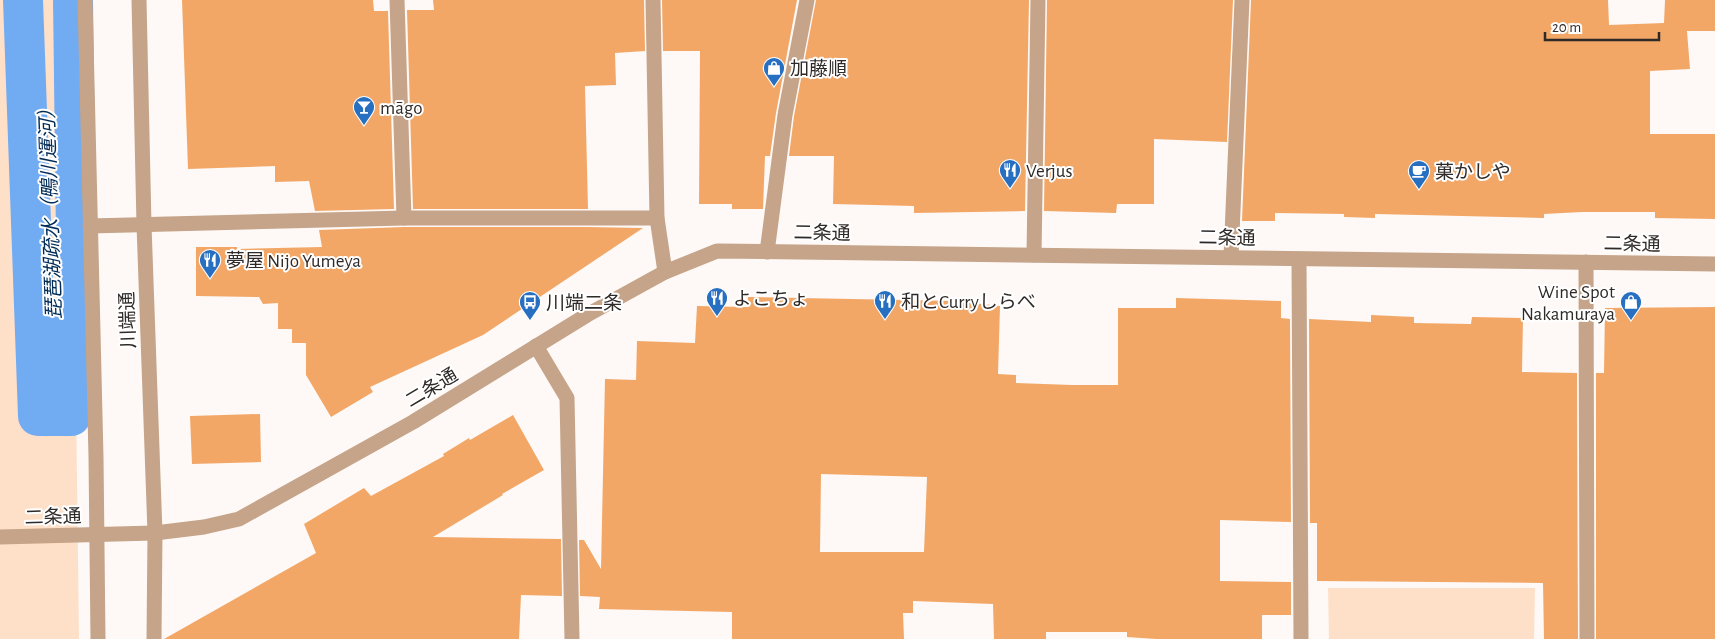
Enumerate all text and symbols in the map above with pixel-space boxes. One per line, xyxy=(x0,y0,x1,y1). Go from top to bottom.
scale bar xyxy=(1545,10,1659,42)
text: 20 m xyxy=(1552,20,1581,35)
shop icon: 加藤順 xyxy=(762,56,786,87)
place label: 加藤順 xyxy=(790,58,847,79)
bar icon: māgo xyxy=(352,95,376,126)
water label: 琵琶湖疏水（鴨川運河） xyxy=(35,99,65,319)
place label: māgo xyxy=(380,99,423,118)
restaurant icon: Verjus xyxy=(998,158,1022,189)
cafe icon: 菓かしや xyxy=(1407,159,1431,190)
place label: Verjus xyxy=(1026,162,1073,181)
place label: 菓かしや xyxy=(1435,162,1511,182)
street label: 二条通 xyxy=(793,223,851,243)
street label: 二条通 xyxy=(1198,228,1256,248)
street label: 二条通 xyxy=(1603,234,1661,254)
restaurant icon: 夢屋 Nijo Yumeya xyxy=(198,248,222,279)
place label: 夢屋 Nijo Yumeya xyxy=(226,250,361,271)
place label: Wine Spot Nakamuraya xyxy=(1521,283,1615,324)
restaurant icon: よこちょ xyxy=(705,286,729,317)
restaurant icon: 和とCurryしらべ xyxy=(873,289,897,320)
bus stop icon: 川端二条 xyxy=(518,290,542,321)
place label: よこちょ xyxy=(733,290,809,309)
shop icon: Wine Spot Nakamuraya xyxy=(1619,290,1643,321)
street label: 川端通 xyxy=(117,291,139,349)
place label: 和とCurryしらべ xyxy=(901,292,1036,312)
place label: 川端二条 xyxy=(546,293,622,313)
street label: 二条通 xyxy=(402,365,461,411)
street label: 二条通 xyxy=(24,506,82,528)

